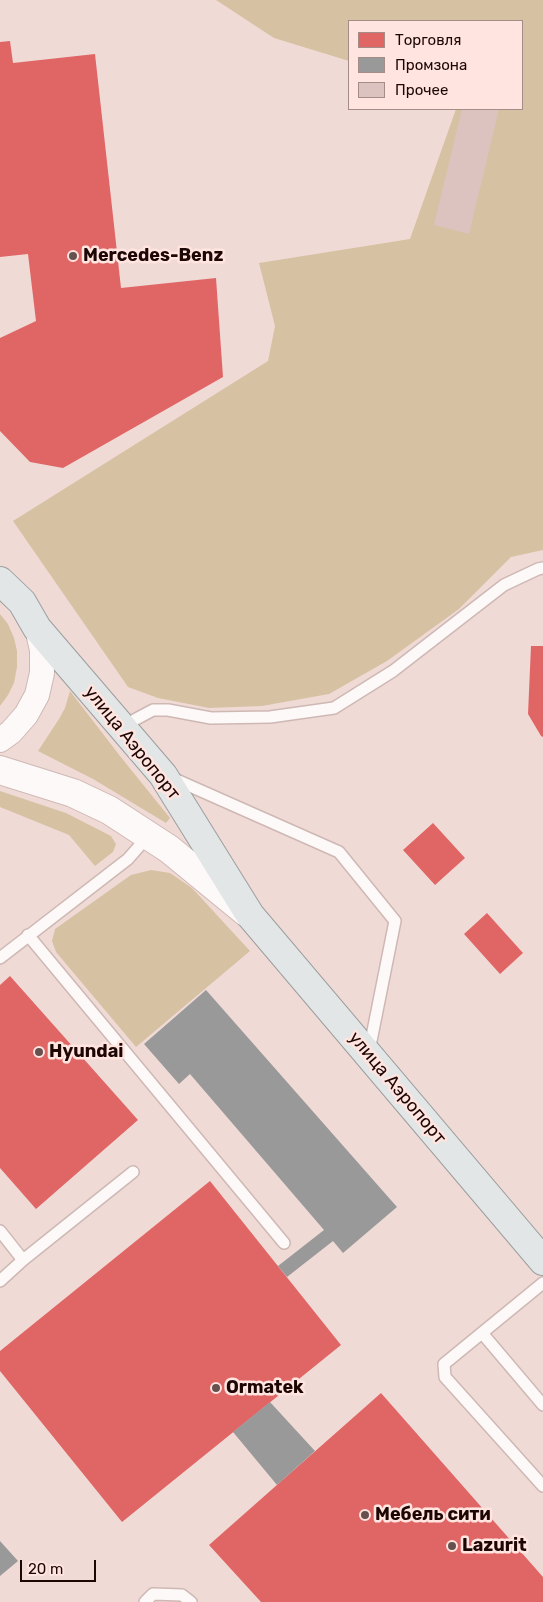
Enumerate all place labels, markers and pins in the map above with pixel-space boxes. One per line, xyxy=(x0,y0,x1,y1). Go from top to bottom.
place label: Mercedes-Benz xyxy=(83,245,223,267)
marker: Mercedes-Benz xyxy=(67,250,79,262)
place label: Hyundai xyxy=(49,1041,123,1063)
marker: Hyundai xyxy=(33,1046,45,1058)
place label: Ormatek xyxy=(226,1377,304,1399)
marker: Ormatek xyxy=(210,1382,222,1394)
place label: Мебель сити xyxy=(375,1504,491,1526)
marker: Мебель сити xyxy=(359,1509,371,1521)
place label: Lazurit xyxy=(462,1535,527,1557)
marker: Lazurit xyxy=(446,1540,458,1552)

